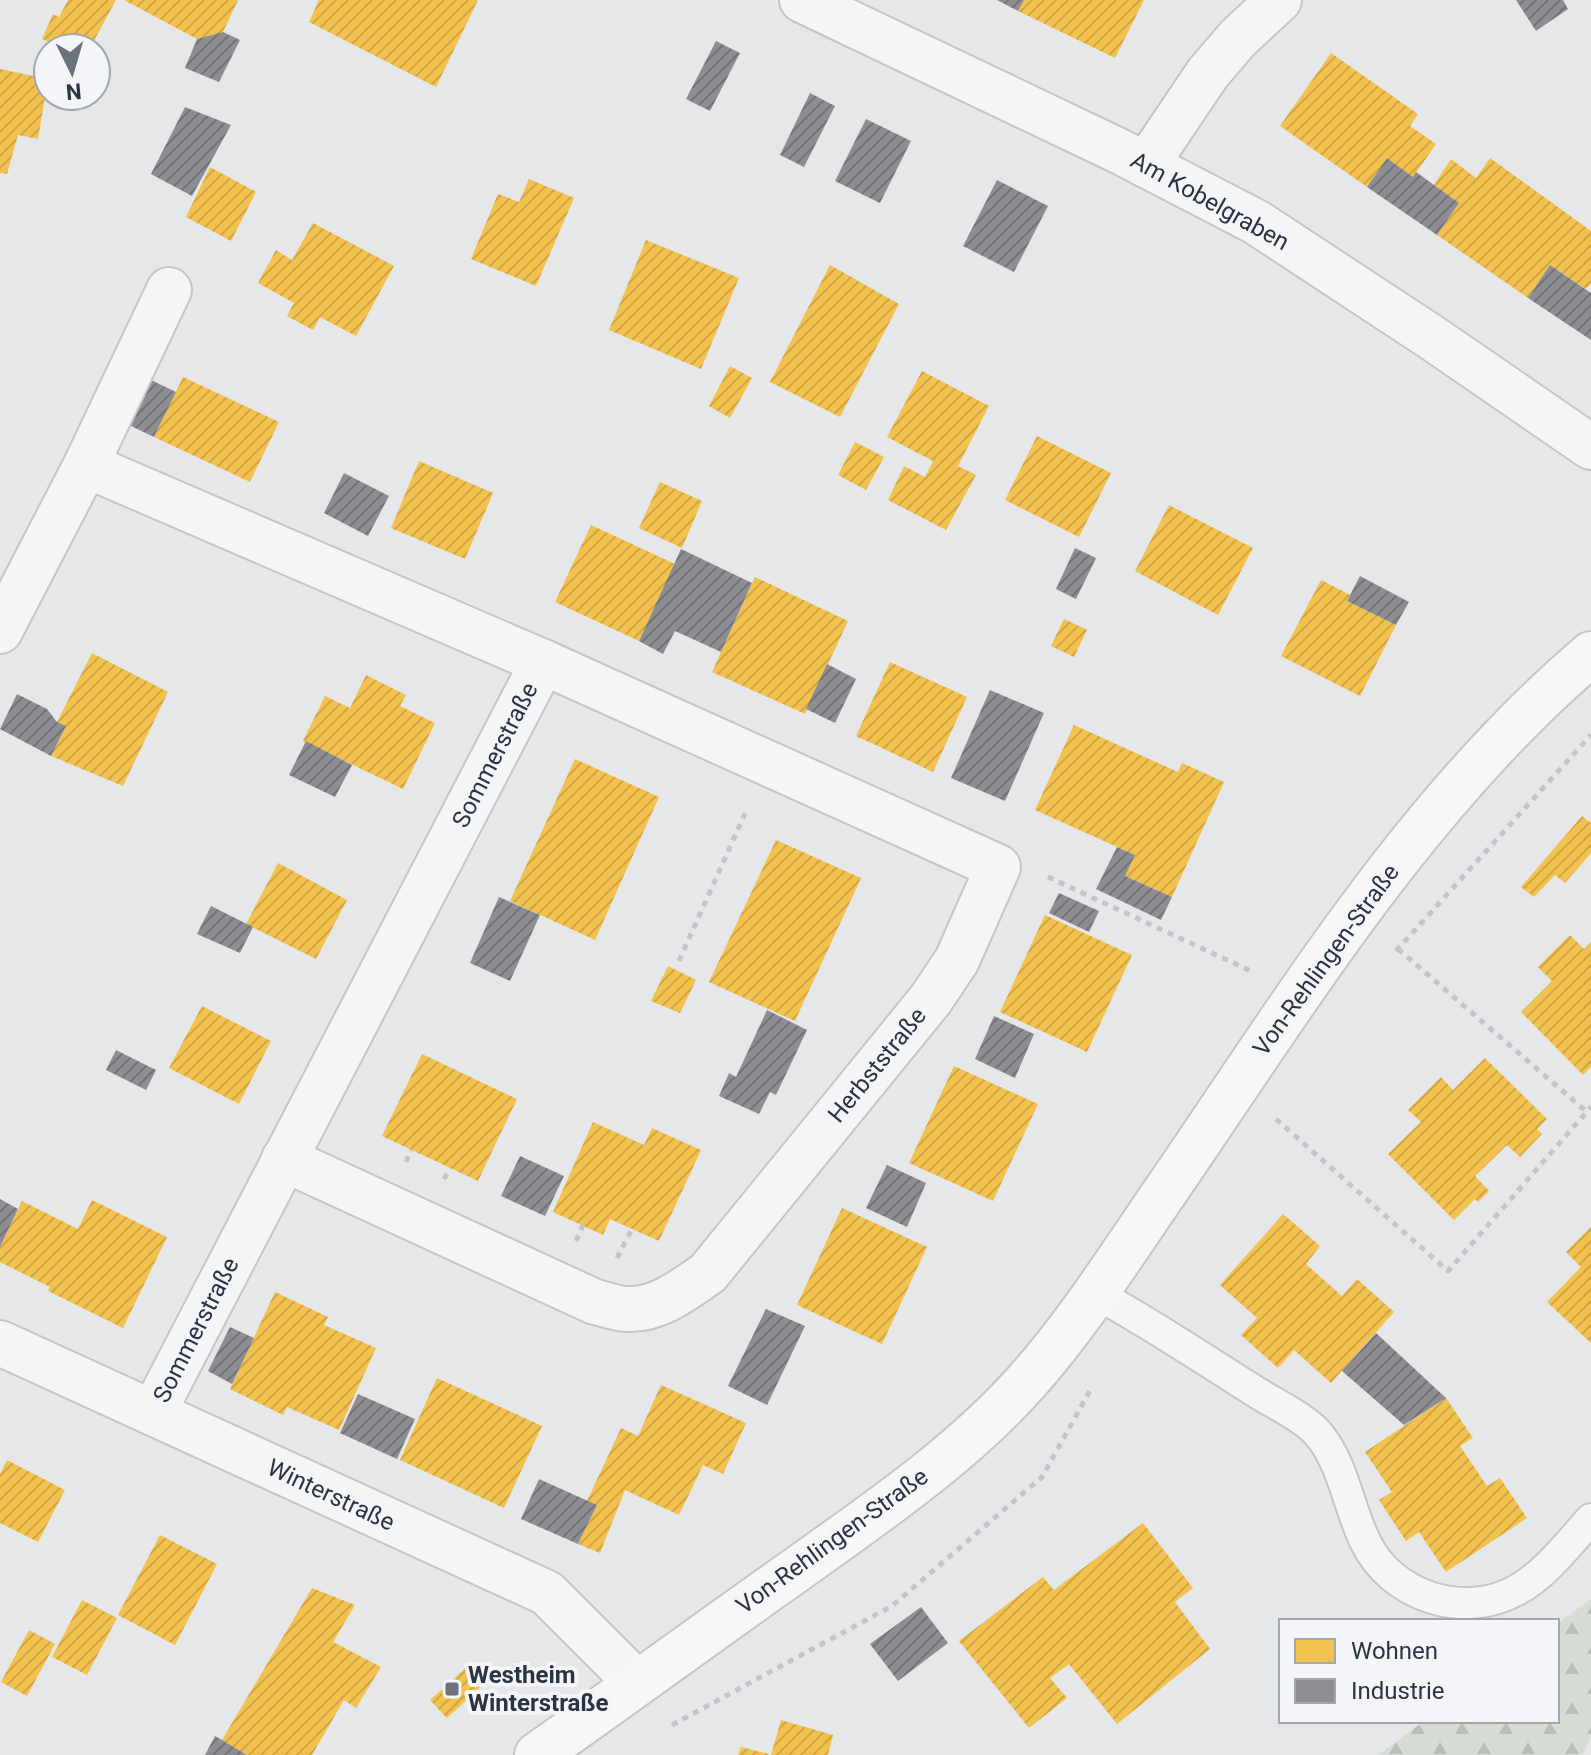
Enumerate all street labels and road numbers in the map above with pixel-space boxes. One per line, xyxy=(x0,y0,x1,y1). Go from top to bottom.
street label: Am Kobelgraben xyxy=(1126,146,1294,256)
street label: Sommerstraße xyxy=(446,678,544,832)
street label: Von-Rehlingen-Straße xyxy=(1247,859,1405,1061)
street label: Herbststraße xyxy=(822,1002,932,1128)
street label: Sommerstraße xyxy=(147,1253,245,1407)
street label: Winterstraße xyxy=(263,1453,399,1537)
street label: Von-Rehlingen-Straße xyxy=(731,1462,933,1620)

